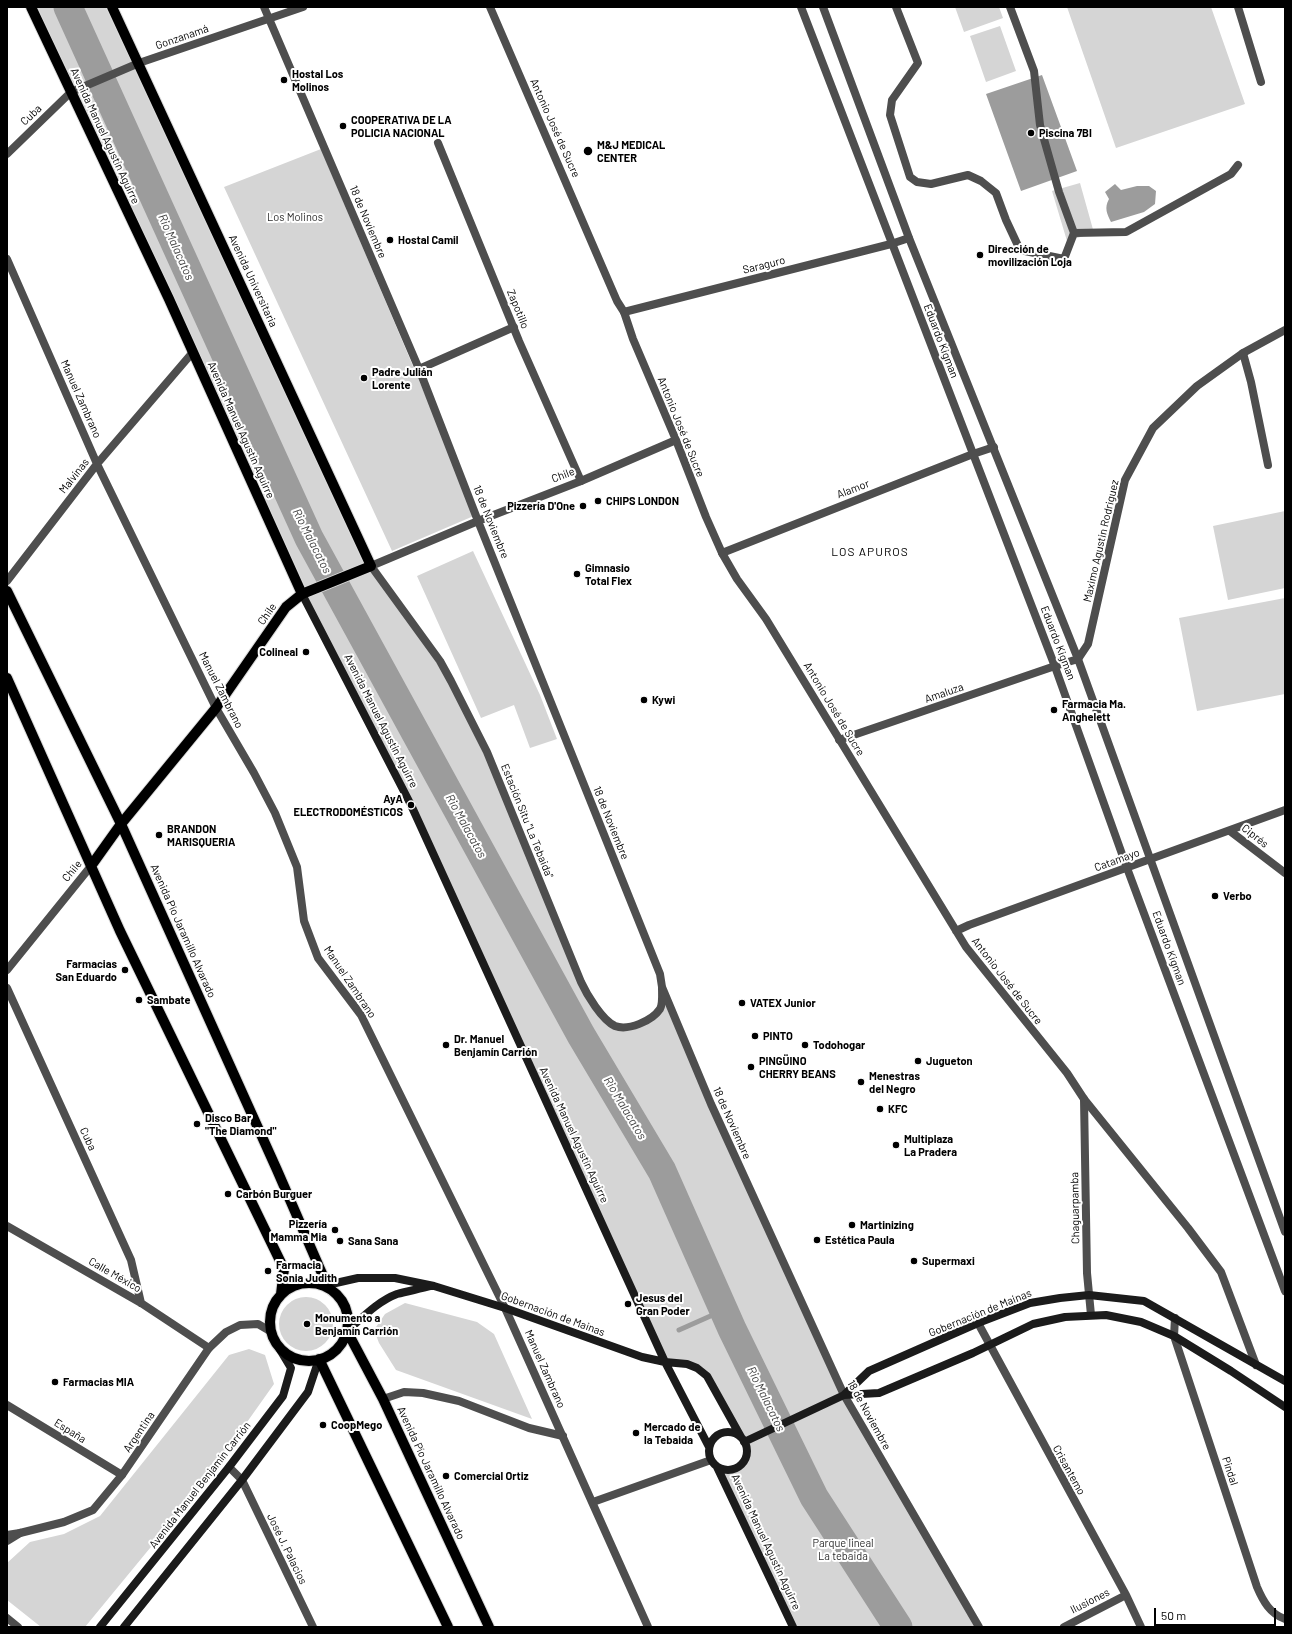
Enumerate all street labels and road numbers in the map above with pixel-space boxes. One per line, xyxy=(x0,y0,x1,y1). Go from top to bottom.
street label: Gonzanamá xyxy=(154,22,210,52)
street label: Avenida Manuel Agustín Aguirre xyxy=(68,66,142,206)
street label: Antonio José de Sucre xyxy=(527,76,583,180)
street label: Cuba xyxy=(18,102,44,128)
street label: 18 de Noviembre xyxy=(347,184,389,260)
street label: Avenida Universitaria xyxy=(226,233,280,329)
street label: Saraguro xyxy=(741,253,787,277)
street label: Zapotillo xyxy=(504,287,532,331)
street label: Eduardo Kigman xyxy=(921,302,961,380)
street label: Manuel Zambrano xyxy=(58,358,104,440)
street label: Avenida Manuel Agustín Aguirre xyxy=(205,359,277,501)
street label: Antonio José de Sucre xyxy=(655,375,707,479)
street label: Malvinas xyxy=(56,456,92,496)
street label: Chile xyxy=(550,465,576,485)
street label: Alamor xyxy=(835,477,871,501)
street label: Maximo Agustin Rodriguez xyxy=(1080,478,1122,604)
street label: 18 de Noviembre xyxy=(470,483,512,561)
street label: Chile xyxy=(255,600,279,628)
street label: Eduardo Kigman xyxy=(1038,604,1078,682)
street label: Manuel Zambrano xyxy=(196,650,246,730)
street label: Avenida Manuel Agustín Aguirre xyxy=(341,652,421,790)
street label: Antonio José de Sucre xyxy=(801,660,867,758)
street label: Amaluza xyxy=(923,680,965,706)
street label: Estación Situ "La Tebaida" xyxy=(498,762,556,880)
street label: 18 de Noviembre xyxy=(590,784,632,862)
street label: Ciprés xyxy=(1239,821,1271,851)
street label: Catamayo xyxy=(1093,846,1141,874)
street label: Chile xyxy=(59,858,85,884)
street label: Avenida Pío Jaramillo Alvarado xyxy=(147,862,219,1000)
street label: Eduardo Kigman xyxy=(1149,909,1189,987)
street label: Antonio José de Sucre xyxy=(969,935,1045,1027)
street label: Manuel Zambrano xyxy=(321,943,379,1021)
street label: Avenida Manuel Agustín Aguirre xyxy=(537,1065,611,1205)
street label: 18 de Noviembre xyxy=(710,1085,754,1161)
street label: Cuba xyxy=(77,1125,99,1153)
street label: Chaguarpamba xyxy=(1068,1172,1082,1244)
street label: Calle México xyxy=(86,1255,144,1295)
street label: Gobernación de Mainas xyxy=(927,1286,1033,1340)
street label: Gobernación de Mainas xyxy=(499,1289,607,1339)
street label: Manuel Zambrano xyxy=(522,1328,568,1410)
street label: 18 de Noviembre xyxy=(844,1378,894,1452)
street label: Avenida Pío Jaramillo Alvarado xyxy=(394,1404,468,1542)
street label: Argentina xyxy=(121,1409,157,1455)
street label: España xyxy=(52,1416,88,1446)
street label: Avenida Manuel Benjamín Carrión xyxy=(146,1419,254,1551)
street label: Crisantemo xyxy=(1050,1443,1088,1497)
street label: Pindal xyxy=(1219,1455,1241,1487)
street label: Avenida Manuel Agustín Aguirre xyxy=(729,1472,803,1612)
street label: José J. Palacios xyxy=(264,1511,310,1587)
street label: Ilusiones xyxy=(1068,1586,1112,1616)

